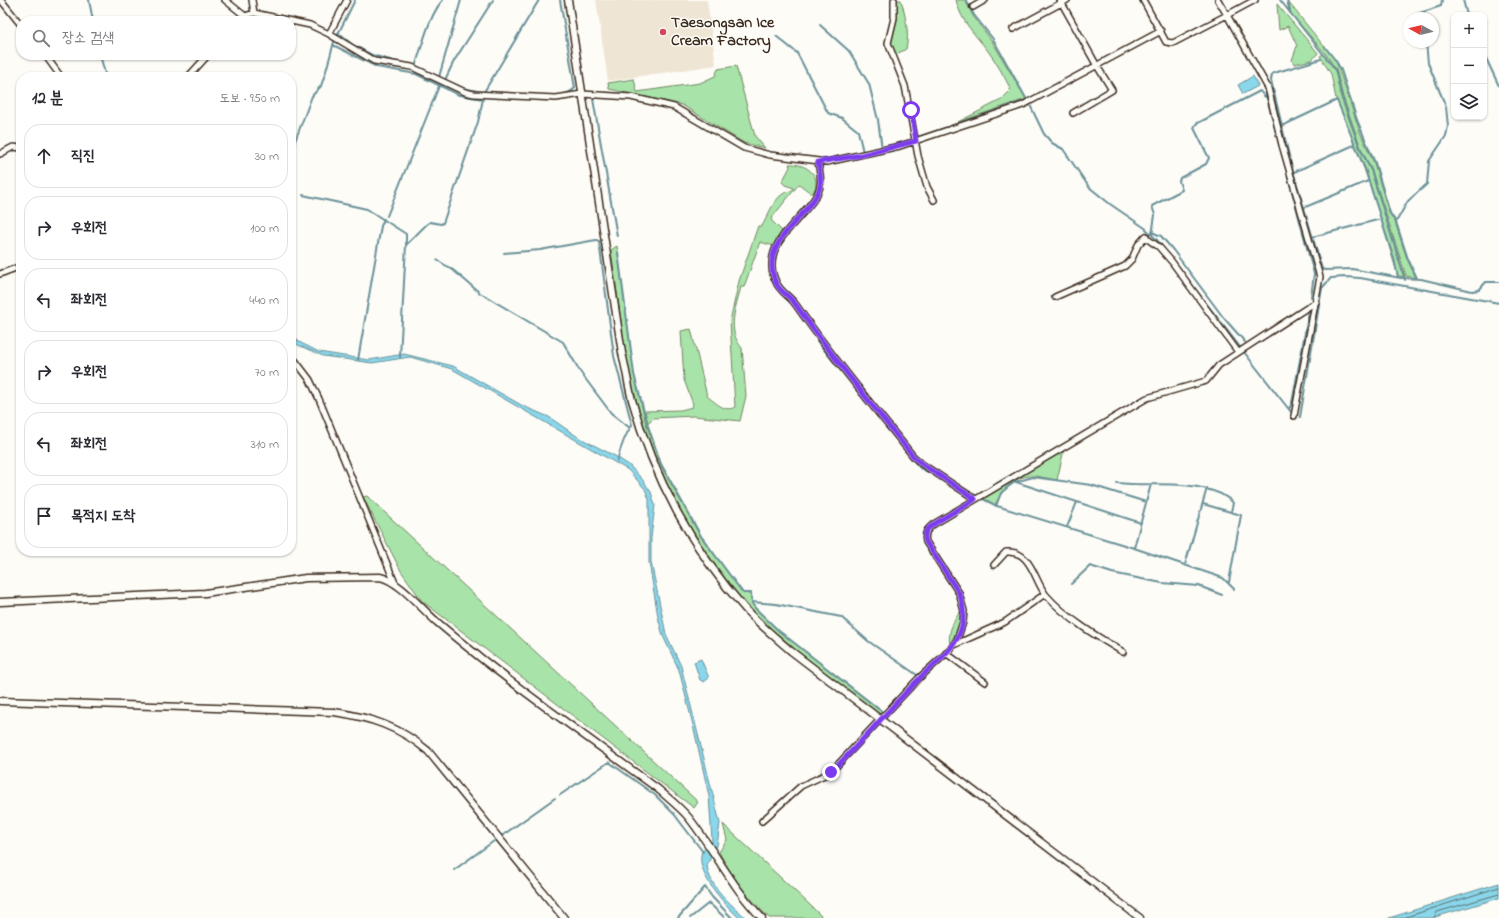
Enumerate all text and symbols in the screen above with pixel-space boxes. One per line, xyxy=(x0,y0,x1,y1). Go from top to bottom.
place label: Taesongsan Ice Cream Factory xyxy=(671,11,775,54)
north arrow xyxy=(1403,12,1439,48)
map controls xyxy=(1451,12,1487,120)
button: + xyxy=(1451,12,1487,48)
search box xyxy=(16,16,296,60)
icon: search xyxy=(30,27,52,49)
text: 장소 검색 xyxy=(62,27,114,49)
marker: Taesongsan Ice Cream Factory xyxy=(658,27,668,37)
button: − xyxy=(1451,48,1487,84)
button: layers xyxy=(1451,84,1487,120)
text: 12 분 xyxy=(32,86,64,111)
text: 도보 · 950 m xyxy=(220,89,280,108)
route start xyxy=(902,101,920,119)
icon: ahead xyxy=(33,145,55,167)
text: 직진 xyxy=(71,145,95,167)
text: 30 m xyxy=(255,147,279,166)
icon: right xyxy=(33,217,55,239)
text: 우회전 xyxy=(71,217,107,239)
text: 100 m xyxy=(250,219,279,238)
icon: left xyxy=(33,289,55,311)
text: 좌회전 xyxy=(71,289,107,311)
text: 440 m xyxy=(249,291,279,310)
icon: right xyxy=(33,361,55,383)
text: 우회전 xyxy=(71,361,107,383)
text: 70 m xyxy=(255,363,279,382)
icon: left xyxy=(33,433,55,455)
text: 좌회전 xyxy=(71,433,107,455)
text: 310 m xyxy=(251,435,279,454)
icon: arrive xyxy=(33,505,55,527)
text: 목적지 도착 xyxy=(71,505,135,527)
route end xyxy=(822,763,840,781)

